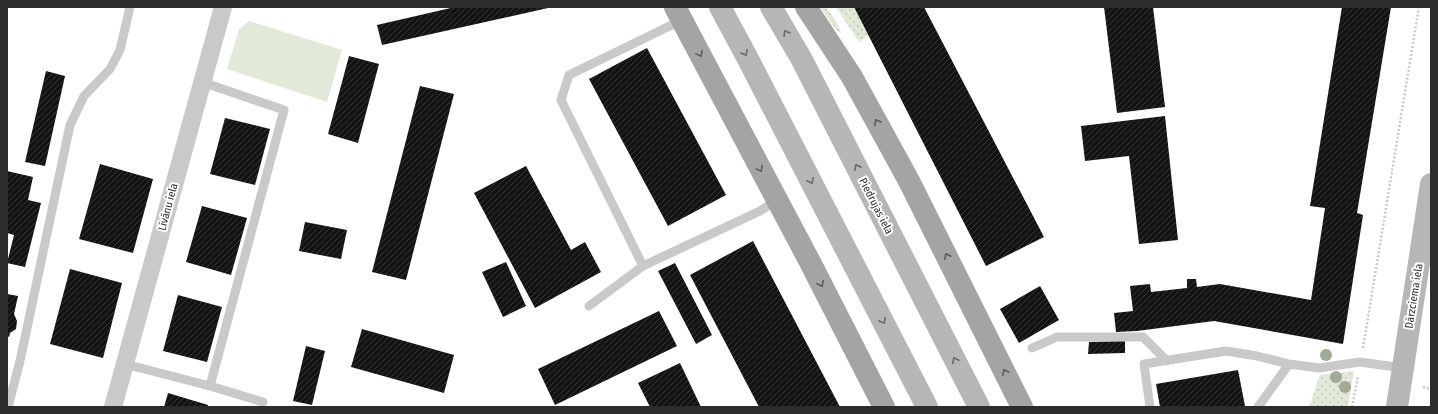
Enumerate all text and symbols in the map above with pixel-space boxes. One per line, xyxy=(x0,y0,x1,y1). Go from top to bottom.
one-way arrow xyxy=(783,30,790,37)
one-way arrow xyxy=(741,49,748,57)
one-way arrow xyxy=(695,50,703,57)
one-way arrow xyxy=(874,119,882,126)
one-way arrow xyxy=(854,164,861,171)
one-way arrow xyxy=(756,165,763,173)
street label: Piedrujas iela xyxy=(856,176,896,236)
one-way arrow xyxy=(806,177,814,185)
street label: Līvānu iela xyxy=(155,182,181,232)
one-way arrow xyxy=(944,253,952,260)
street label: Dārzciema iela xyxy=(1402,263,1426,329)
one-way arrow xyxy=(816,280,824,288)
one-way arrow xyxy=(878,317,886,324)
one-way arrow xyxy=(952,357,960,364)
one-way arrow xyxy=(1002,369,1010,376)

